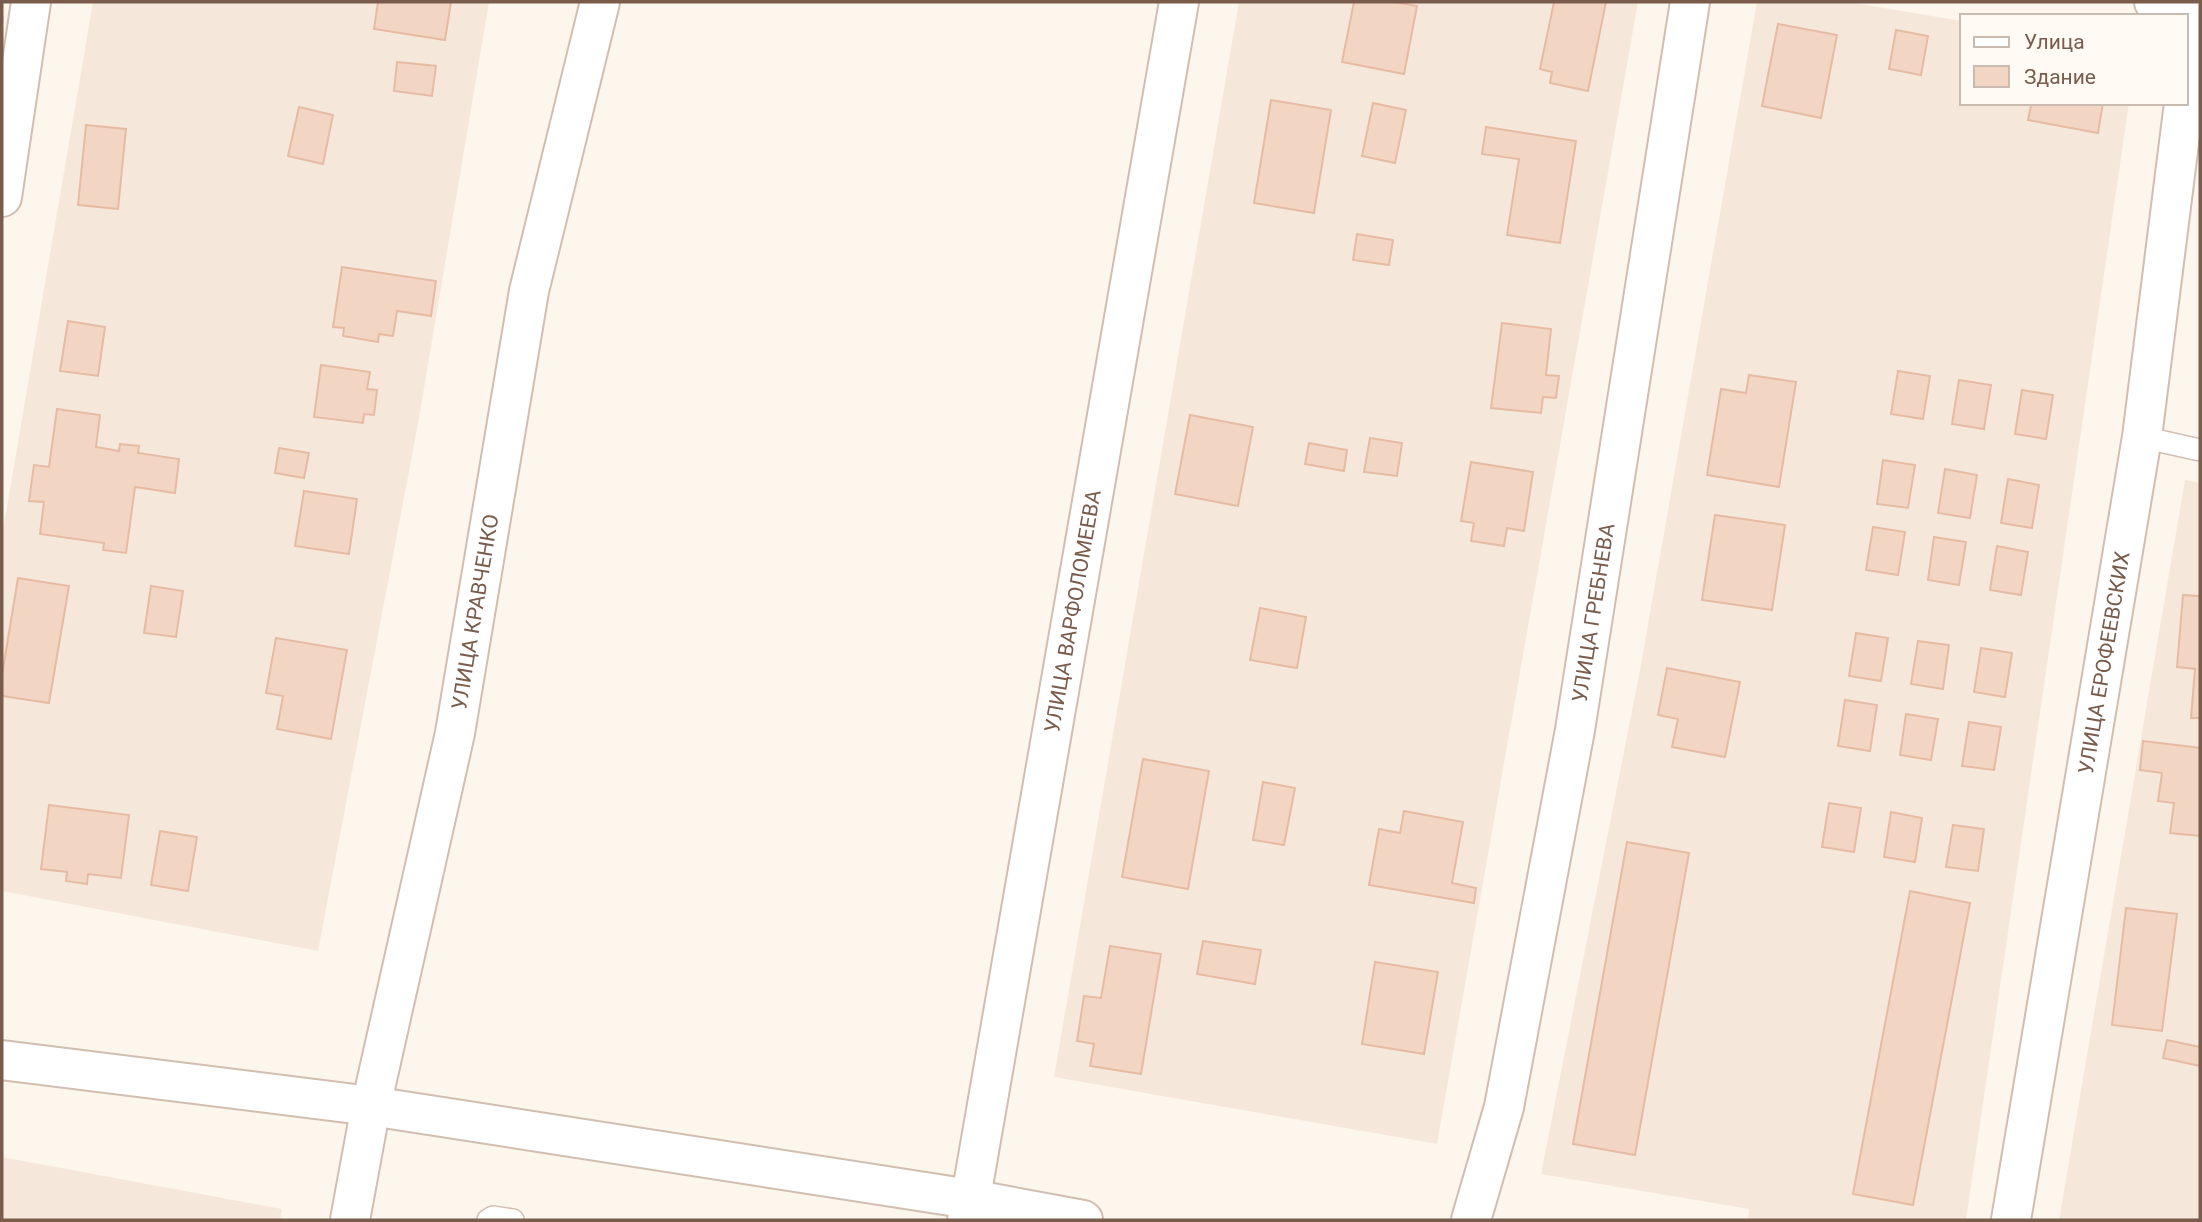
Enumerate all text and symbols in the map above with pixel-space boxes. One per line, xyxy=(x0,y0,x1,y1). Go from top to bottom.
legend xyxy=(1960,14,2188,105)
text: Улица xyxy=(2024,30,2085,54)
text: Здание xyxy=(2024,65,2096,89)
street label: УЛИЦА ВАРФОЛОМЕЕВА xyxy=(1040,488,1106,734)
street label: УЛИЦА КРАВЧЕНКО xyxy=(447,512,503,712)
street label: УЛИЦА ГРЕБНЕВА xyxy=(1568,521,1620,704)
street label: УЛИЦА ЕРОФЕЕВСКИХ xyxy=(2074,550,2135,776)

